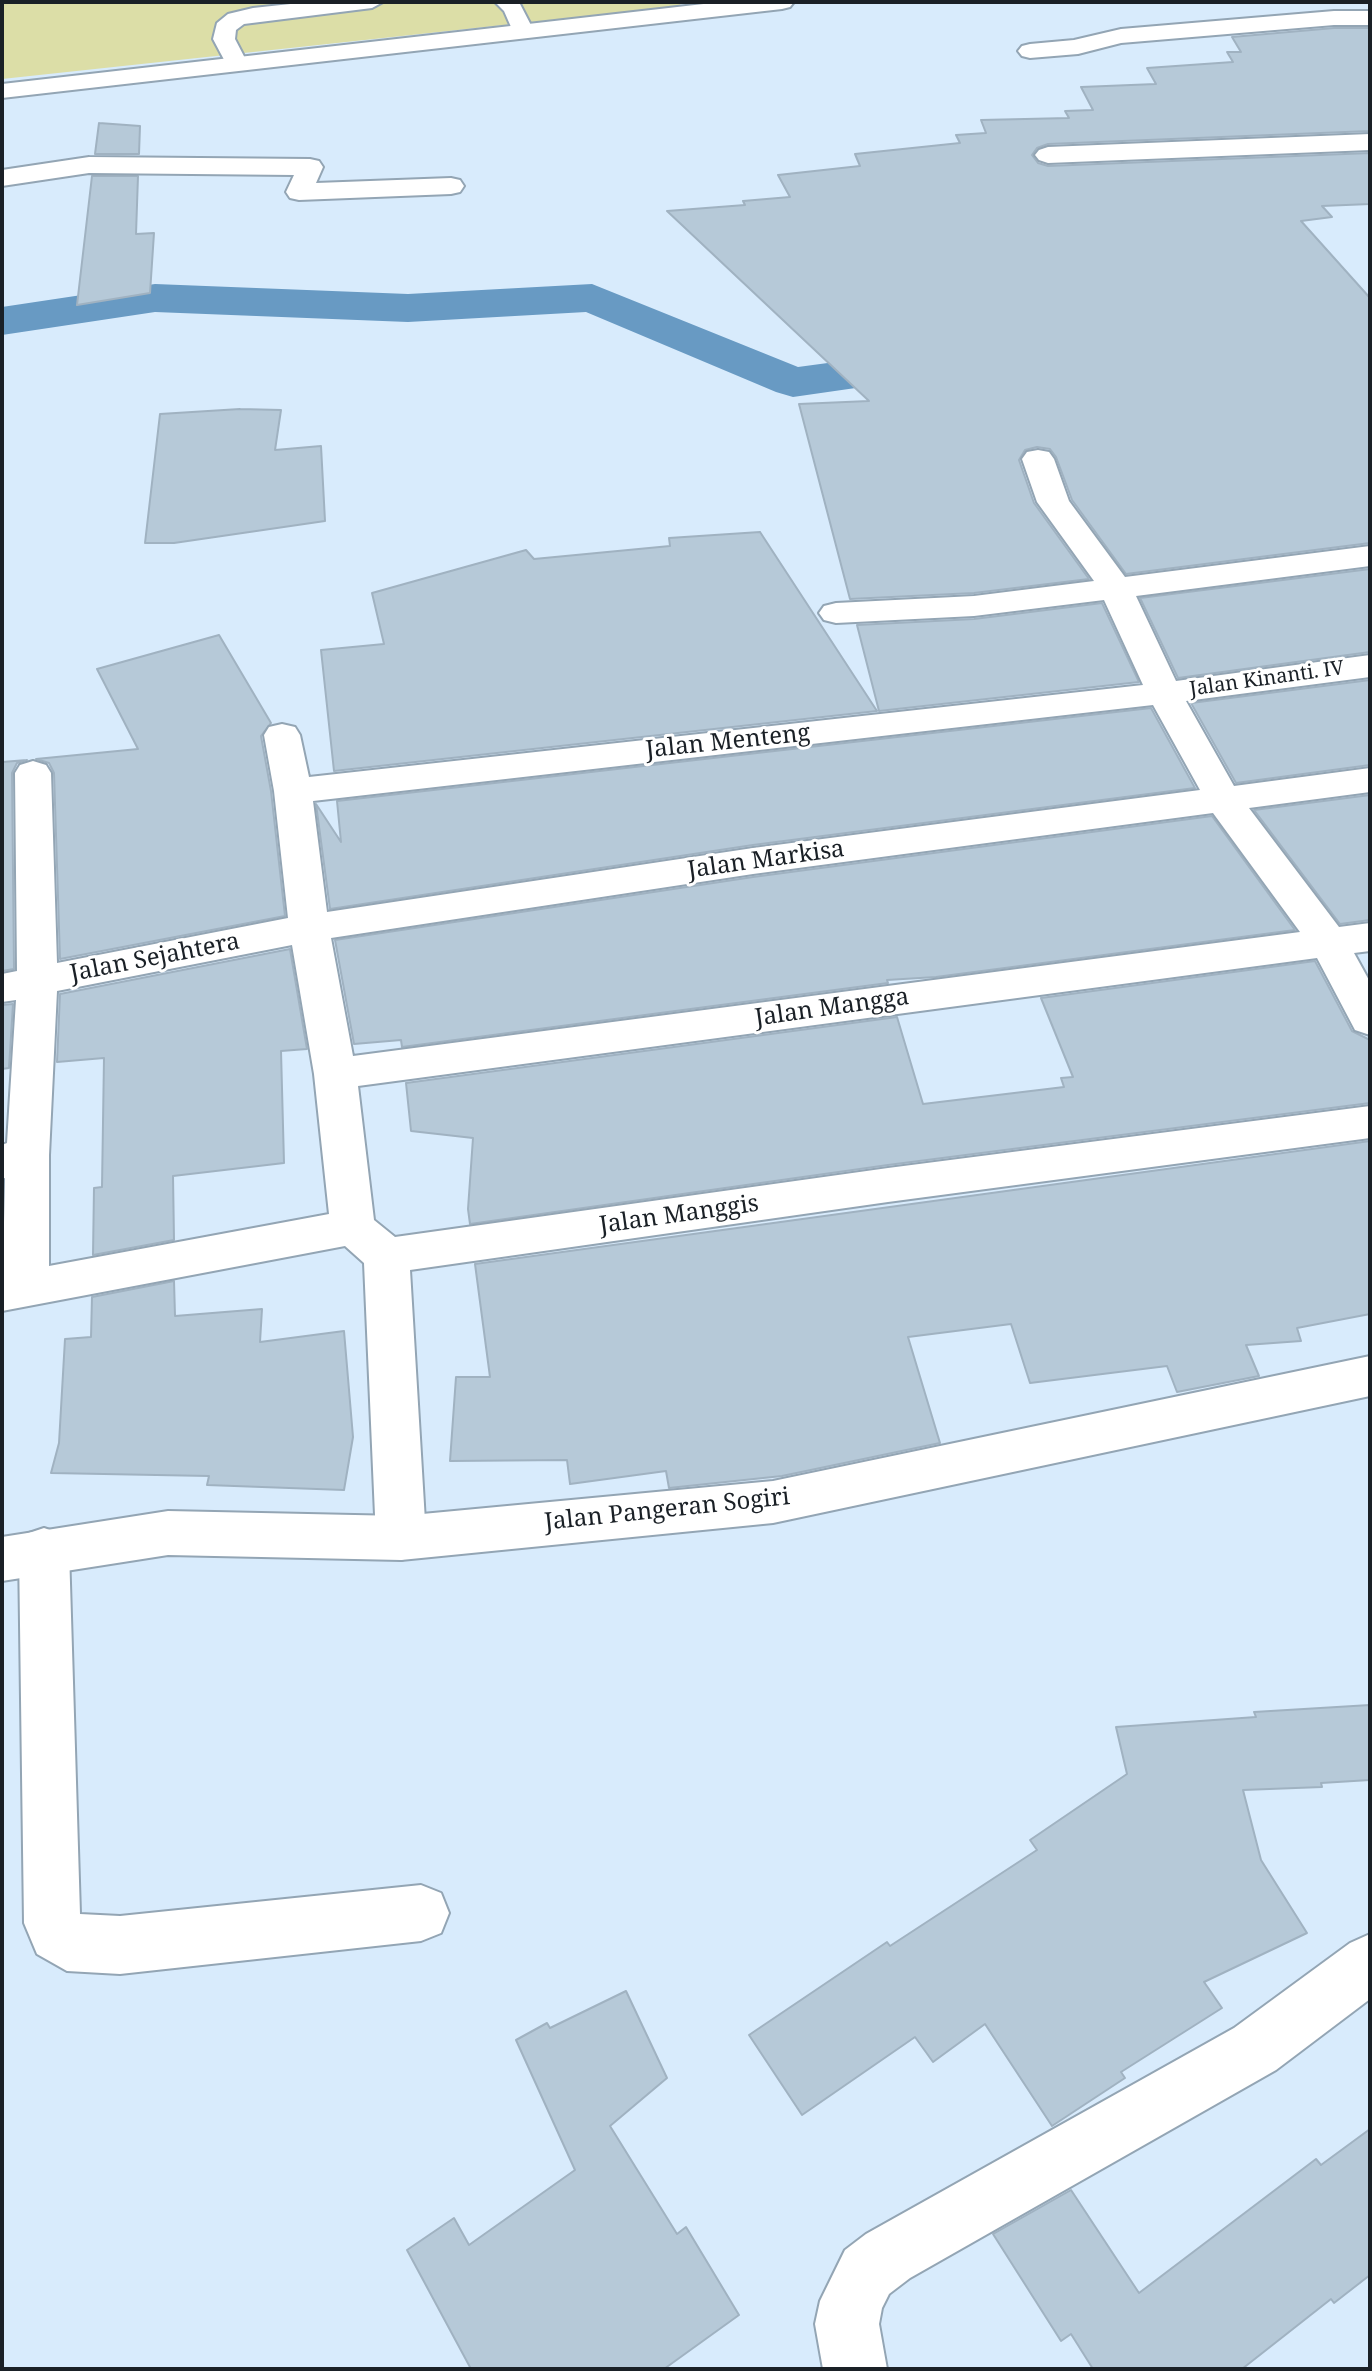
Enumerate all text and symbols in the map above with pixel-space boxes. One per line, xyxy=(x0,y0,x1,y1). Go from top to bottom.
street label: Jalan Kinanti. IV xyxy=(1188,656,1346,702)
street label: Jalan Menteng xyxy=(644,719,812,765)
street label: Jalan Markisa xyxy=(686,835,846,885)
street label: Jalan Sejahtera xyxy=(68,927,242,989)
street label: Jalan Mangga xyxy=(753,983,911,1033)
street label: Jalan Manggis xyxy=(597,1190,761,1240)
street label: Jalan Pangeran Sogiri xyxy=(543,1483,791,1537)

